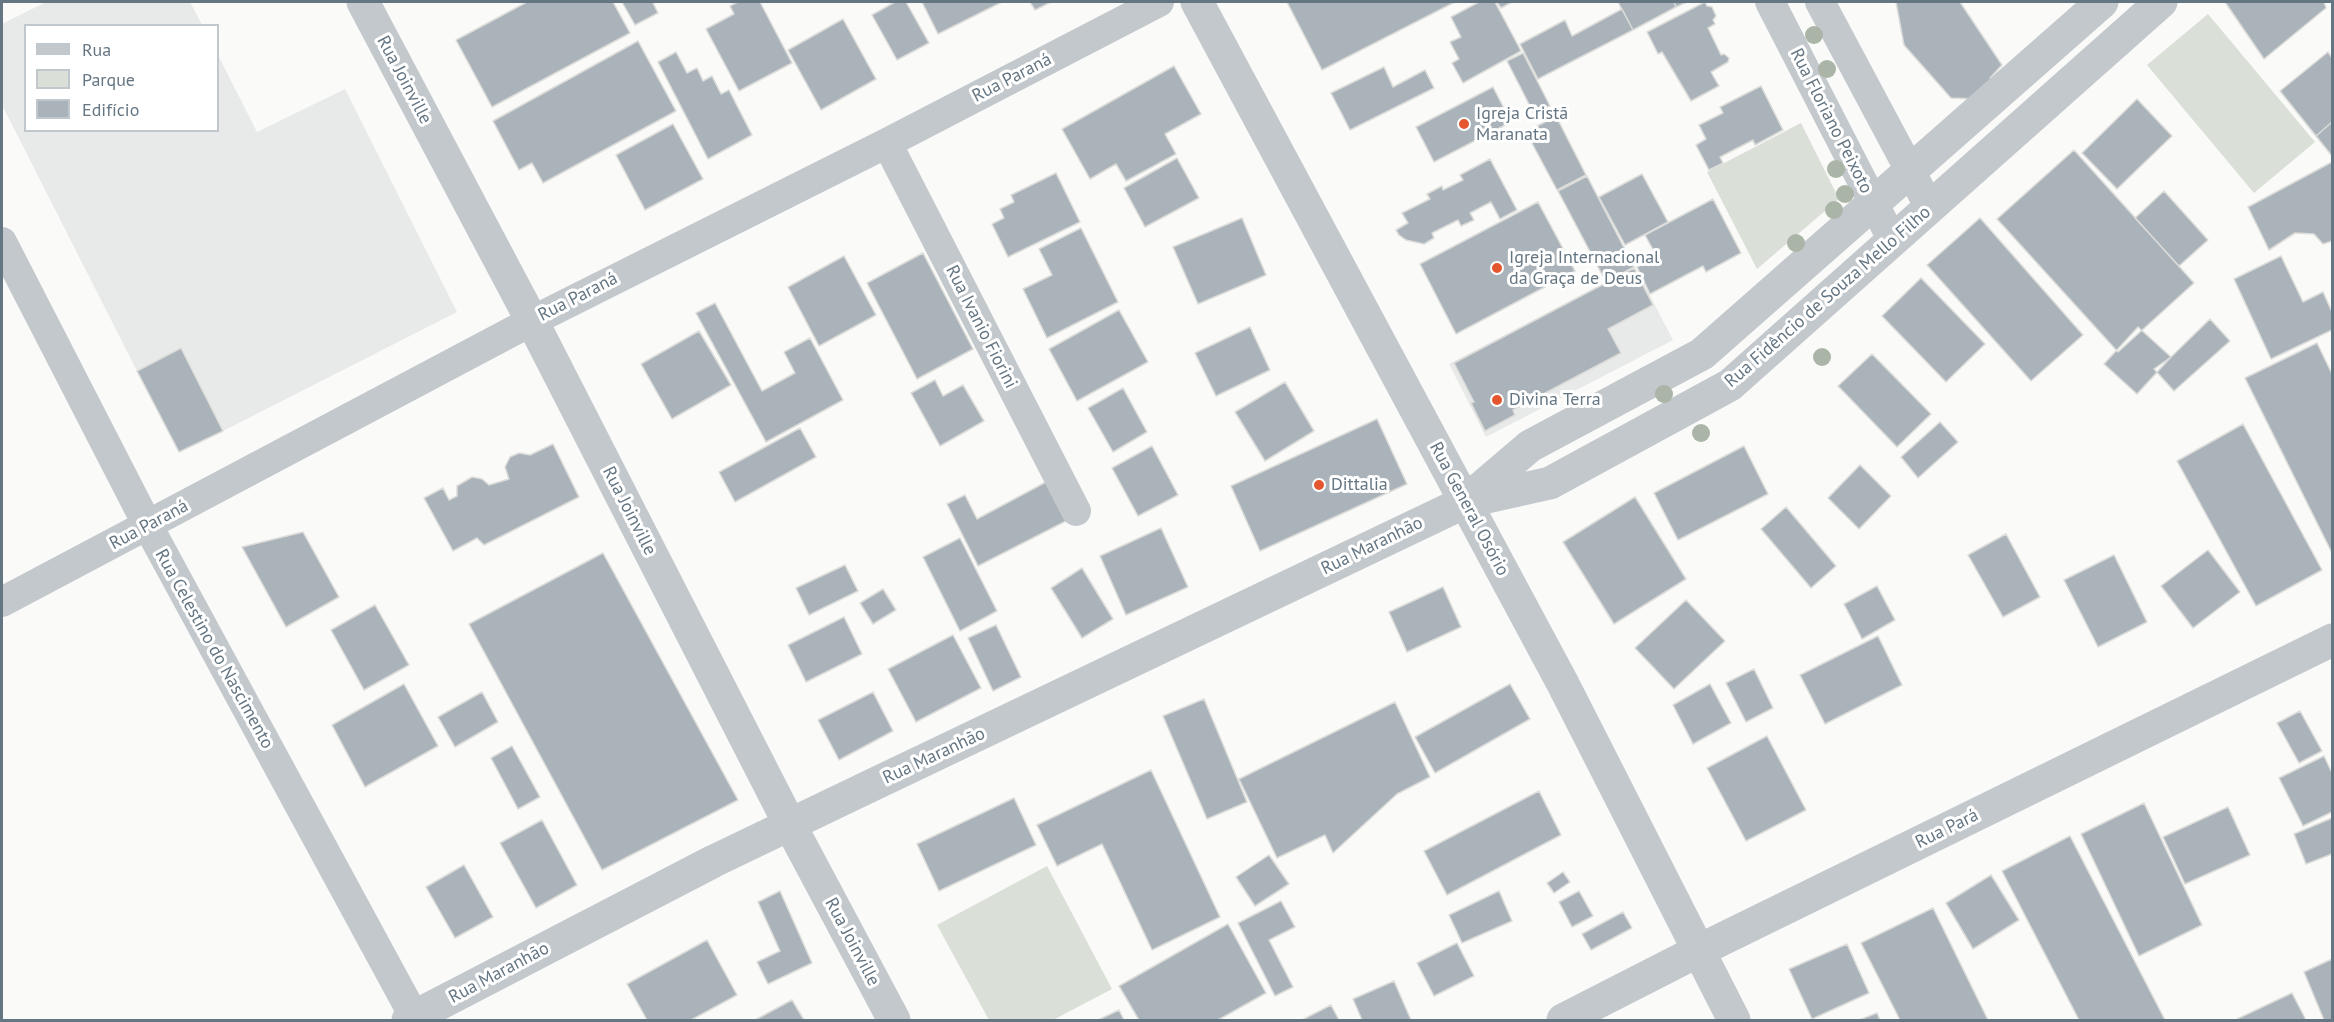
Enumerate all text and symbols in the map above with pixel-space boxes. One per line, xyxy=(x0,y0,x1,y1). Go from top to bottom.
legend xyxy=(24,24,219,132)
street label: Rua Joinville xyxy=(372,32,436,128)
text: Rua xyxy=(82,38,111,61)
street label: Rua Floriano Peixoto xyxy=(1785,45,1877,197)
street label: Rua Paraná xyxy=(969,49,1055,107)
text: Parque xyxy=(82,68,135,91)
text: Edifício xyxy=(82,98,139,121)
place label: Igreja Cristã Maranata xyxy=(1476,103,1568,146)
marker: Igreja Cristã Maranata xyxy=(1457,117,1471,131)
street label: Rua Fidêncio de Souza Mello Filho xyxy=(1721,202,1935,392)
place label: Igreja Internacional da Graça de Deus xyxy=(1509,247,1659,290)
marker: Igreja Internacional da Graça de Deus xyxy=(1490,261,1504,275)
street label: Rua Ivanio Fiorini xyxy=(941,262,1021,392)
street label: Rua Paraná xyxy=(535,268,621,326)
place label: Divina Terra xyxy=(1509,389,1601,411)
marker: Divina Terra xyxy=(1490,393,1504,407)
street label: Rua General Osório xyxy=(1425,438,1513,580)
street label: Rua Joinville xyxy=(597,463,661,559)
place label: Dittalia xyxy=(1331,474,1388,496)
marker: Dittalia xyxy=(1312,478,1326,492)
street label: Rua Paraná xyxy=(106,495,192,555)
street label: Rua Maranhão xyxy=(1318,512,1426,580)
street label: Rua Celestino do Nascimento xyxy=(150,545,278,753)
street label: Rua Maranhão xyxy=(879,723,989,789)
street label: Rua Pará xyxy=(1912,805,1982,853)
street label: Rua Joinville xyxy=(820,894,884,990)
street label: Rua Maranhão xyxy=(445,938,553,1008)

